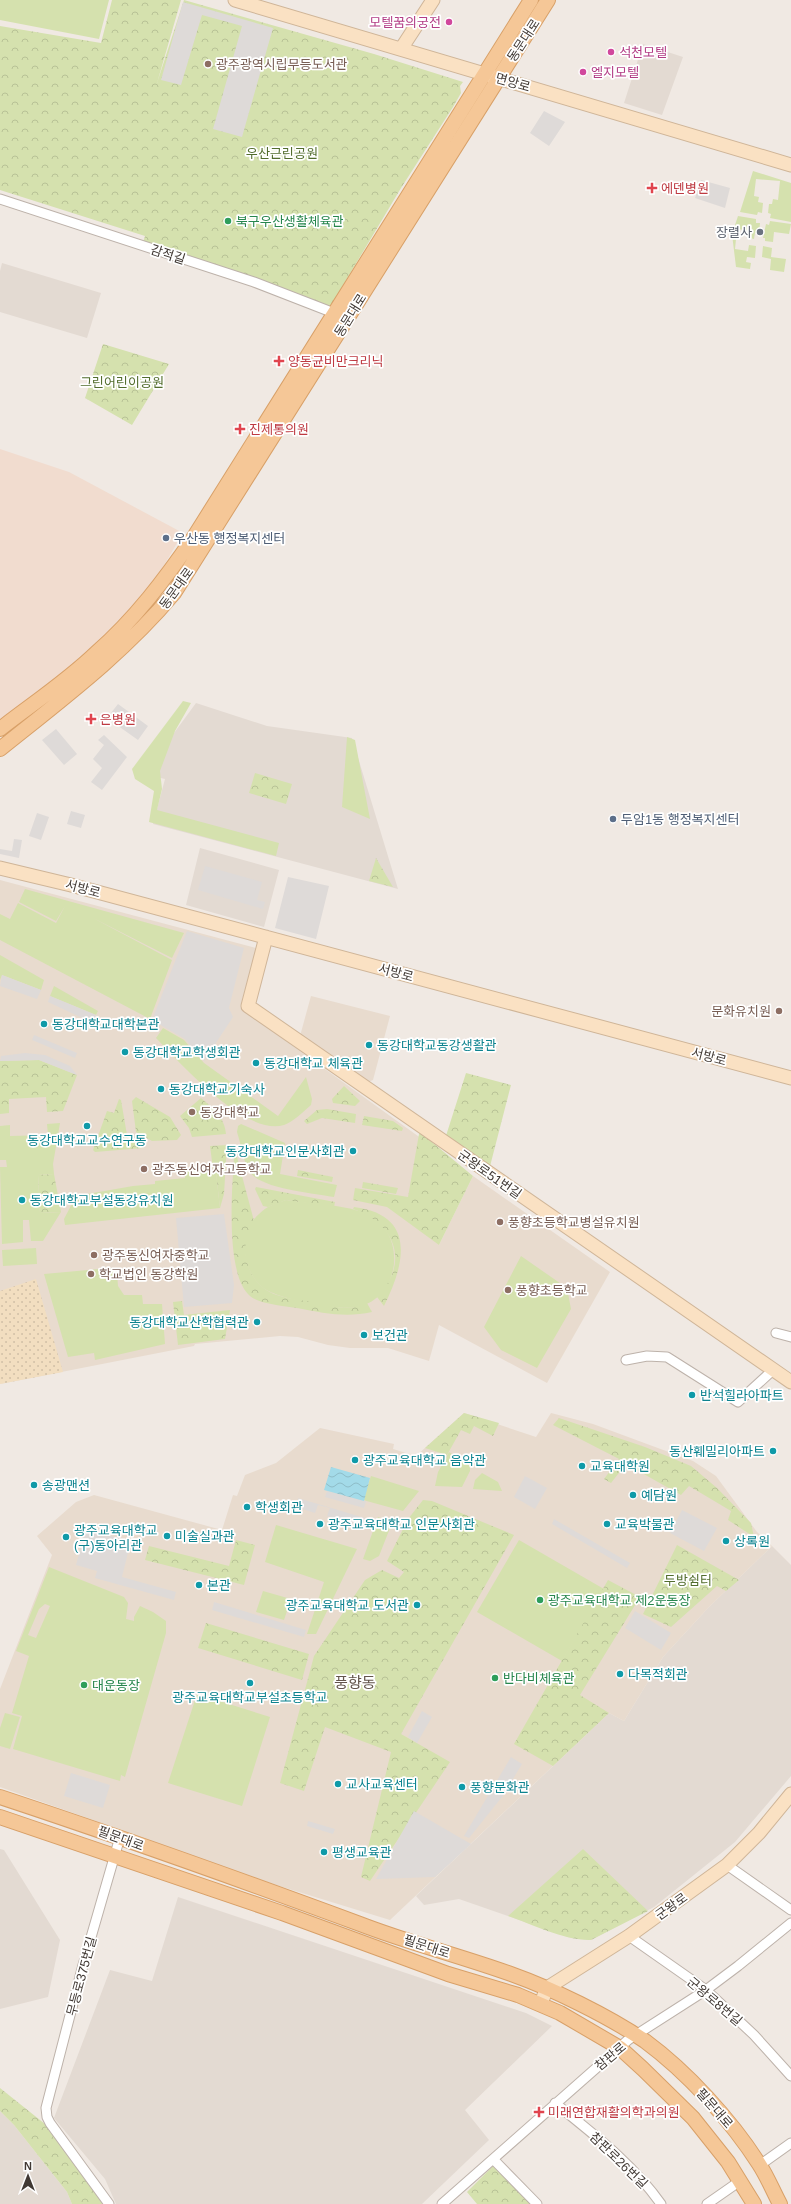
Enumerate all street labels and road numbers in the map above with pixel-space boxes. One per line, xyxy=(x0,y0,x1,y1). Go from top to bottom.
street label: 동문대로 xyxy=(504,16,543,64)
street label: 면앙로 xyxy=(494,70,532,95)
street label: 감적길 xyxy=(148,242,187,267)
street label: 동문대로 xyxy=(331,291,369,340)
street label: 동문대로 xyxy=(156,565,197,612)
street label: 서방로 xyxy=(64,877,102,900)
street label: 서방로 xyxy=(377,961,415,984)
street label: 서방로 xyxy=(690,1045,728,1068)
street label: 군왕로51번길 xyxy=(455,1147,524,1202)
street label: 필문대로 xyxy=(96,1823,146,1854)
street label: 군왕로 xyxy=(652,1890,690,1923)
street label: 필문대로 xyxy=(402,1932,452,1961)
street label: 무등로375번길 xyxy=(64,1935,99,2017)
street label: 군왕로8번길 xyxy=(684,1974,745,2029)
street label: 참판로 xyxy=(592,2039,629,2074)
street label: 필문대로 xyxy=(693,2085,736,2131)
street label: 참판로26번길 xyxy=(587,2129,651,2192)

